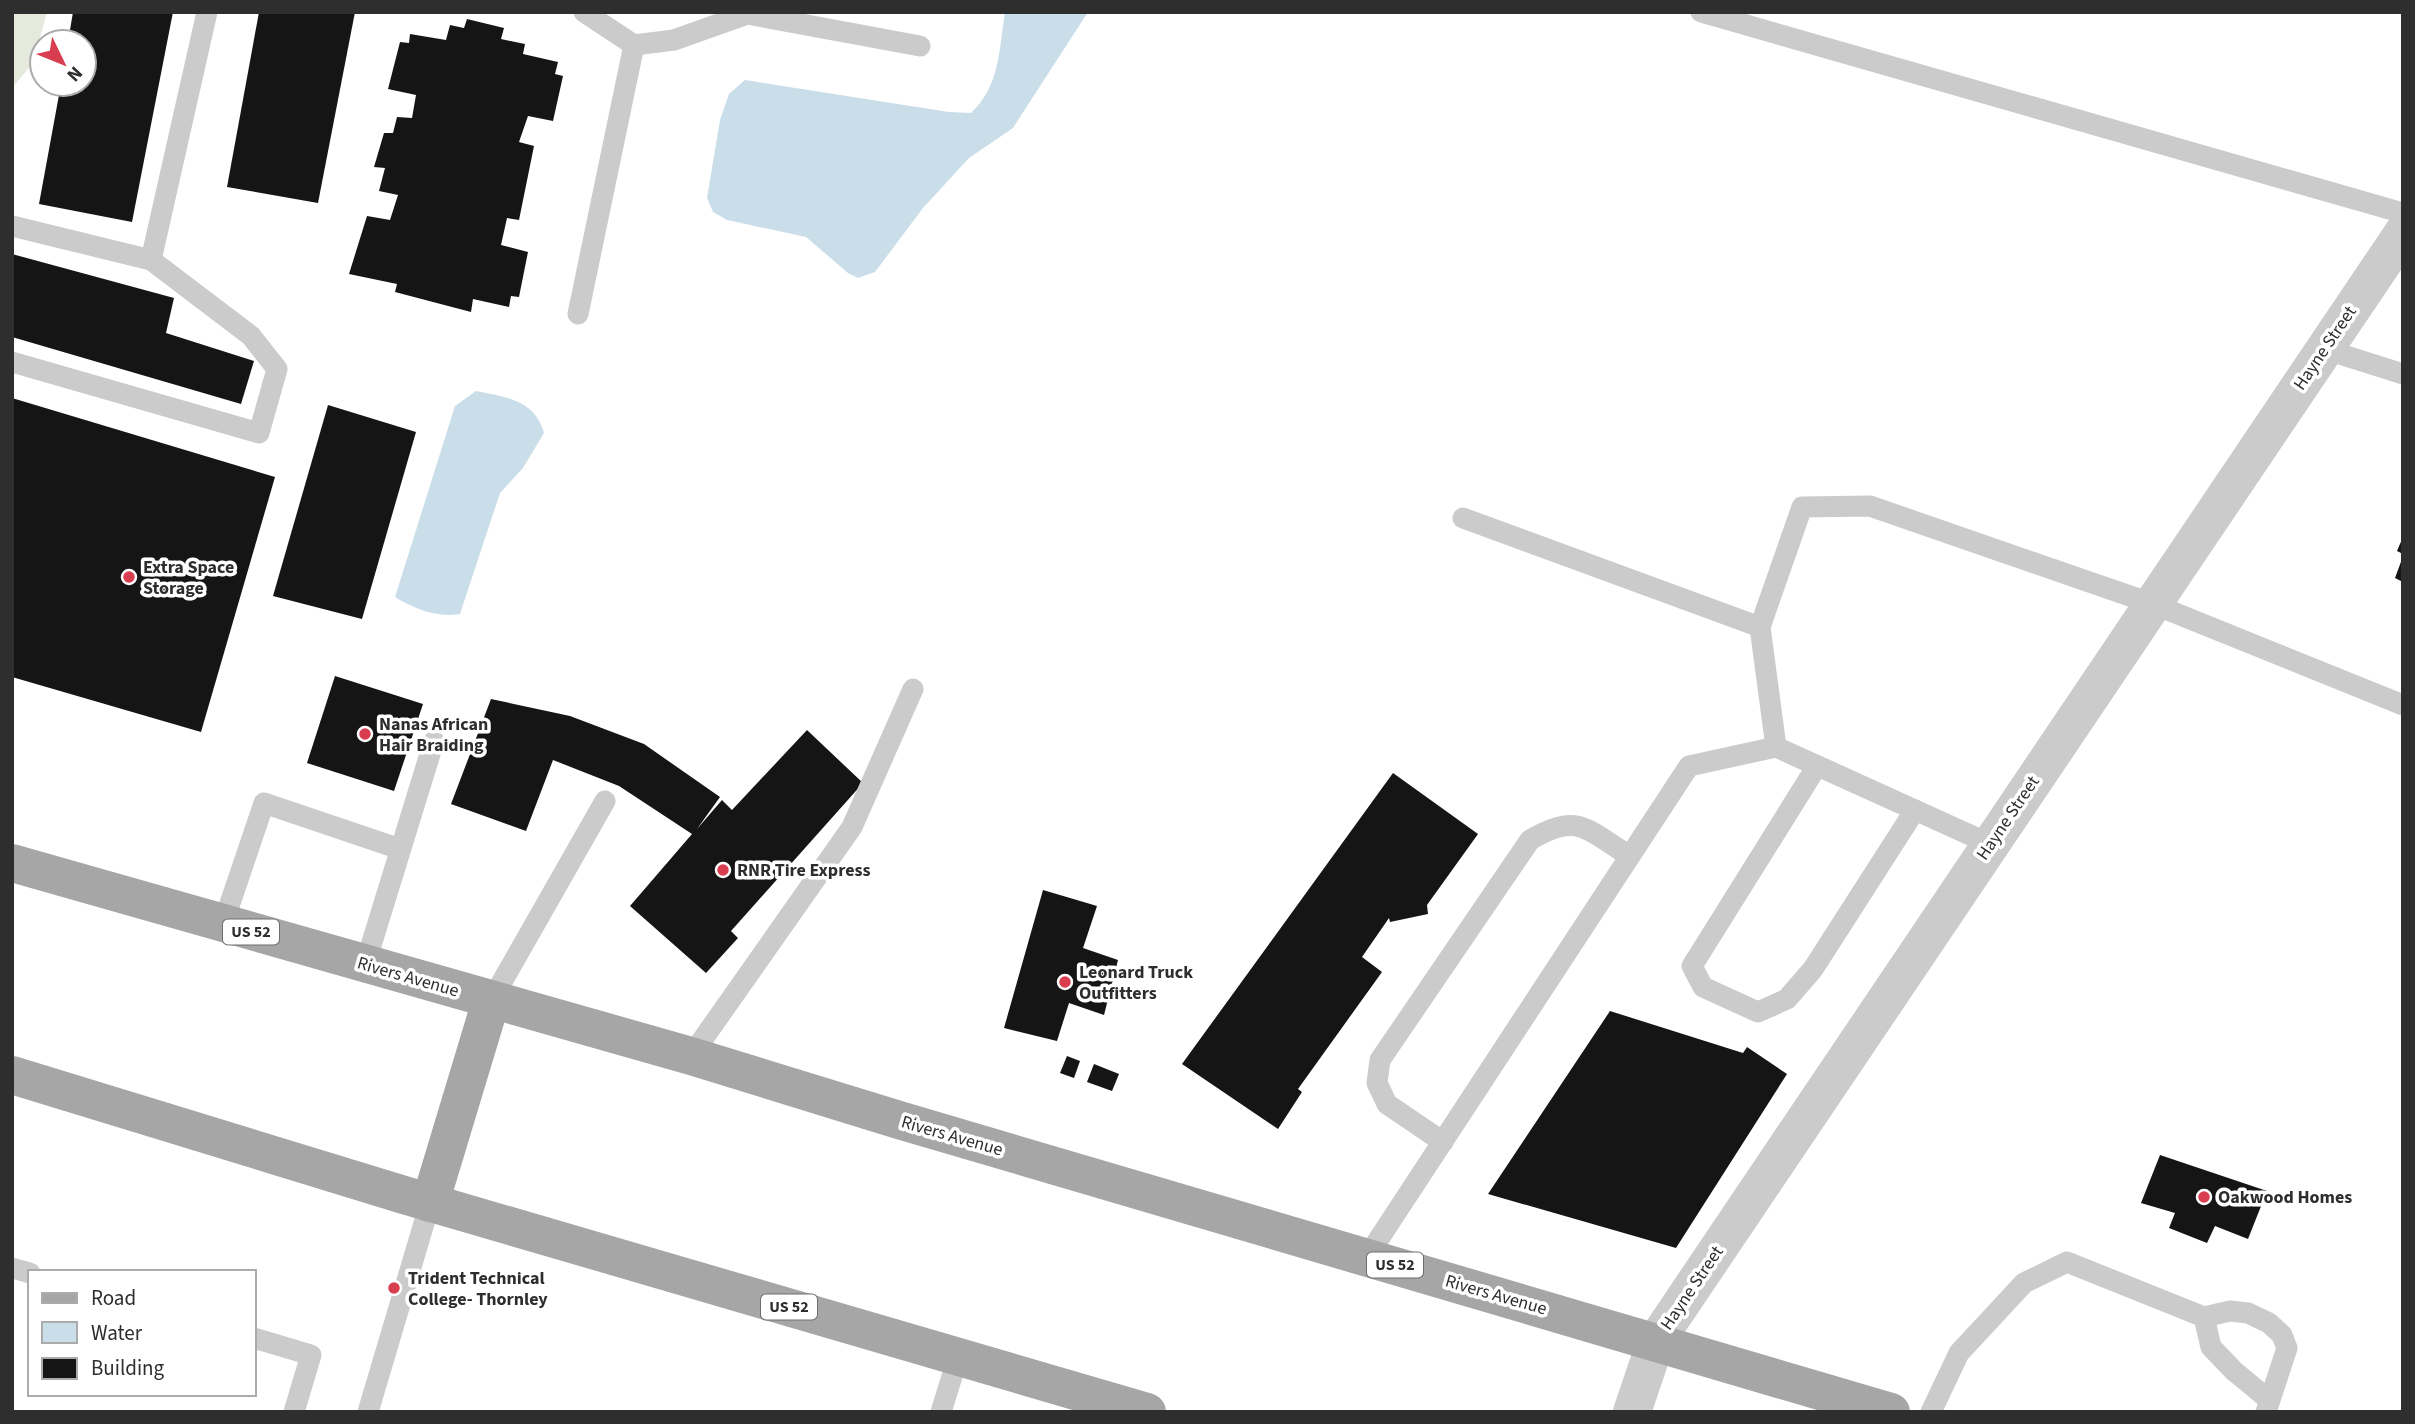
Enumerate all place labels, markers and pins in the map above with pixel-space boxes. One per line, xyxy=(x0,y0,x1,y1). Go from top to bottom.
place label: Extra Space Storage xyxy=(143,555,234,601)
marker: Extra Space Storage xyxy=(121,569,137,585)
place label: Nanas African Hair Braiding xyxy=(379,712,488,758)
marker: Nanas African Hair Braiding xyxy=(357,726,373,742)
place label: RNR Tire Express xyxy=(737,858,870,883)
marker: RNR Tire Express xyxy=(715,862,731,878)
place label: Leonard Truck Outfitters xyxy=(1079,960,1193,1006)
marker: Leonard Truck Outfitters xyxy=(1057,974,1073,990)
place label: Oakwood Homes xyxy=(2218,1185,2352,1210)
marker: Oakwood Homes xyxy=(2196,1189,2212,1205)
place label: Trident Technical College- Thornley xyxy=(408,1266,548,1312)
marker: Trident Technical College- Thornley xyxy=(386,1280,402,1296)

